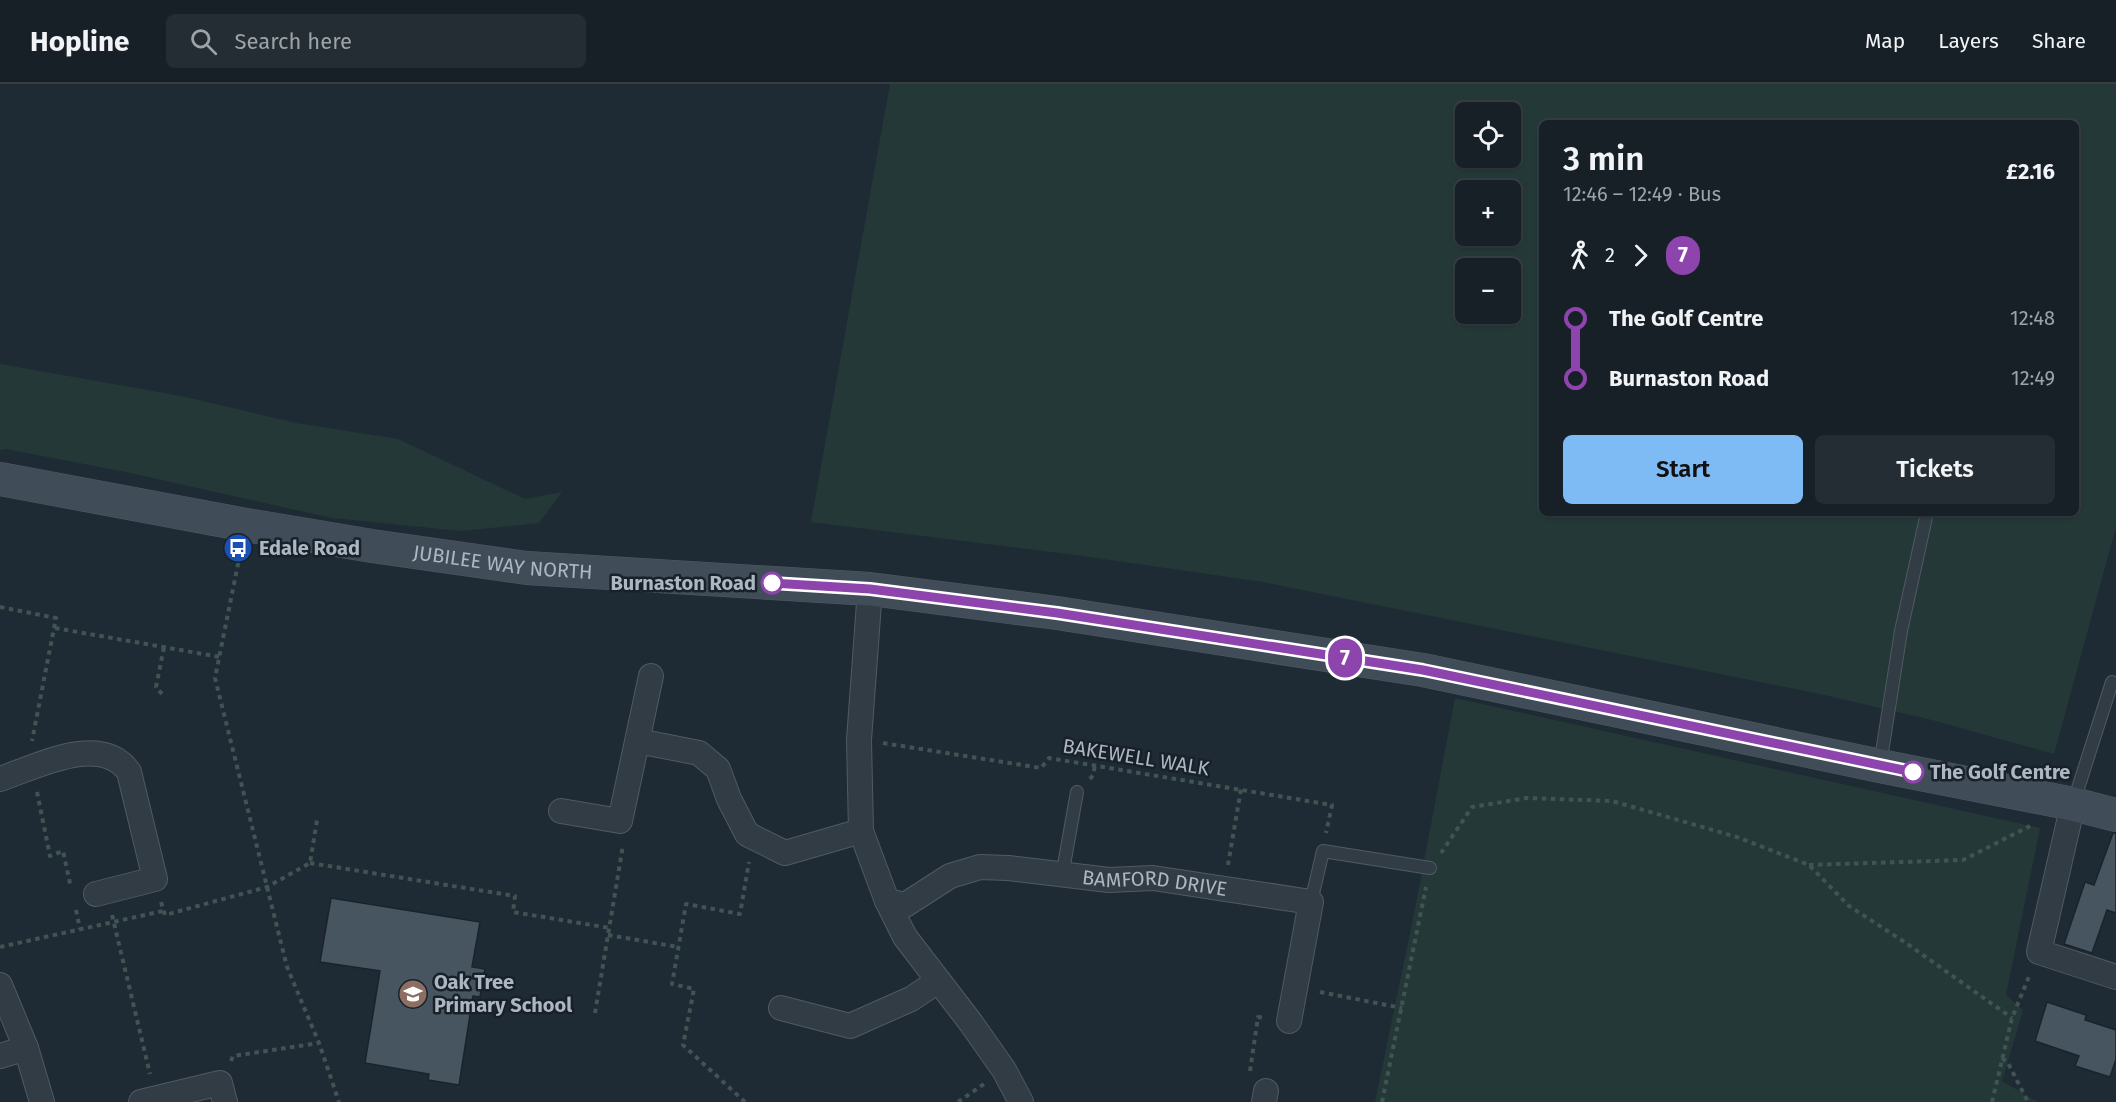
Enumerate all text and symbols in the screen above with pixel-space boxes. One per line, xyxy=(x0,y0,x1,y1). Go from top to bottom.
search box xyxy=(166,14,586,68)
text: Hopline xyxy=(30,25,130,58)
icon: search xyxy=(187,25,220,58)
text: Search here xyxy=(235,28,352,55)
text: Map xyxy=(1865,28,1905,54)
text: Layers xyxy=(1938,28,1999,54)
text: Share xyxy=(2032,28,2086,54)
map controls xyxy=(1455,102,1521,324)
button: locate xyxy=(1455,102,1521,168)
text: 3 min xyxy=(1563,139,1644,179)
text: £2.16 xyxy=(2006,158,2055,185)
button: + xyxy=(1455,180,1521,246)
text: 12:46 – 12:49 · Bus xyxy=(1563,182,1721,206)
icon: walk xyxy=(1563,239,1596,272)
icon: forward xyxy=(1624,239,1657,272)
text: 7 xyxy=(1678,242,1688,268)
text: 2 xyxy=(1605,243,1615,267)
button: − xyxy=(1455,258,1521,324)
text: The Golf Centre xyxy=(1609,305,1763,332)
text: 12:48 xyxy=(2010,306,2055,330)
text: Burnaston Road xyxy=(1609,365,1769,392)
text: 12:49 xyxy=(2011,366,2055,390)
button: Start xyxy=(1563,435,1803,504)
button: Tickets xyxy=(1815,435,2055,504)
bus stop icon: Edale Road xyxy=(222,532,254,564)
place label: Edale Road xyxy=(259,536,360,560)
street label: JUBILEE WAY NORTH xyxy=(412,540,593,584)
place label: Burnaston Road xyxy=(610,571,756,595)
marker: Burnaston Road xyxy=(761,572,783,594)
line badge: 7 xyxy=(1326,638,1364,678)
text: 7 xyxy=(1340,645,1350,671)
street label: BAKEWELL WALK xyxy=(1061,734,1211,780)
place label: The Golf Centre xyxy=(1930,760,2070,784)
marker: The Golf Centre xyxy=(1902,761,1924,783)
street label: BAMFORD DRIVE xyxy=(1081,865,1229,901)
place label: Oak Tree Primary School xyxy=(434,970,572,1017)
school or university icon: Oak Tree Primary School xyxy=(397,978,429,1010)

